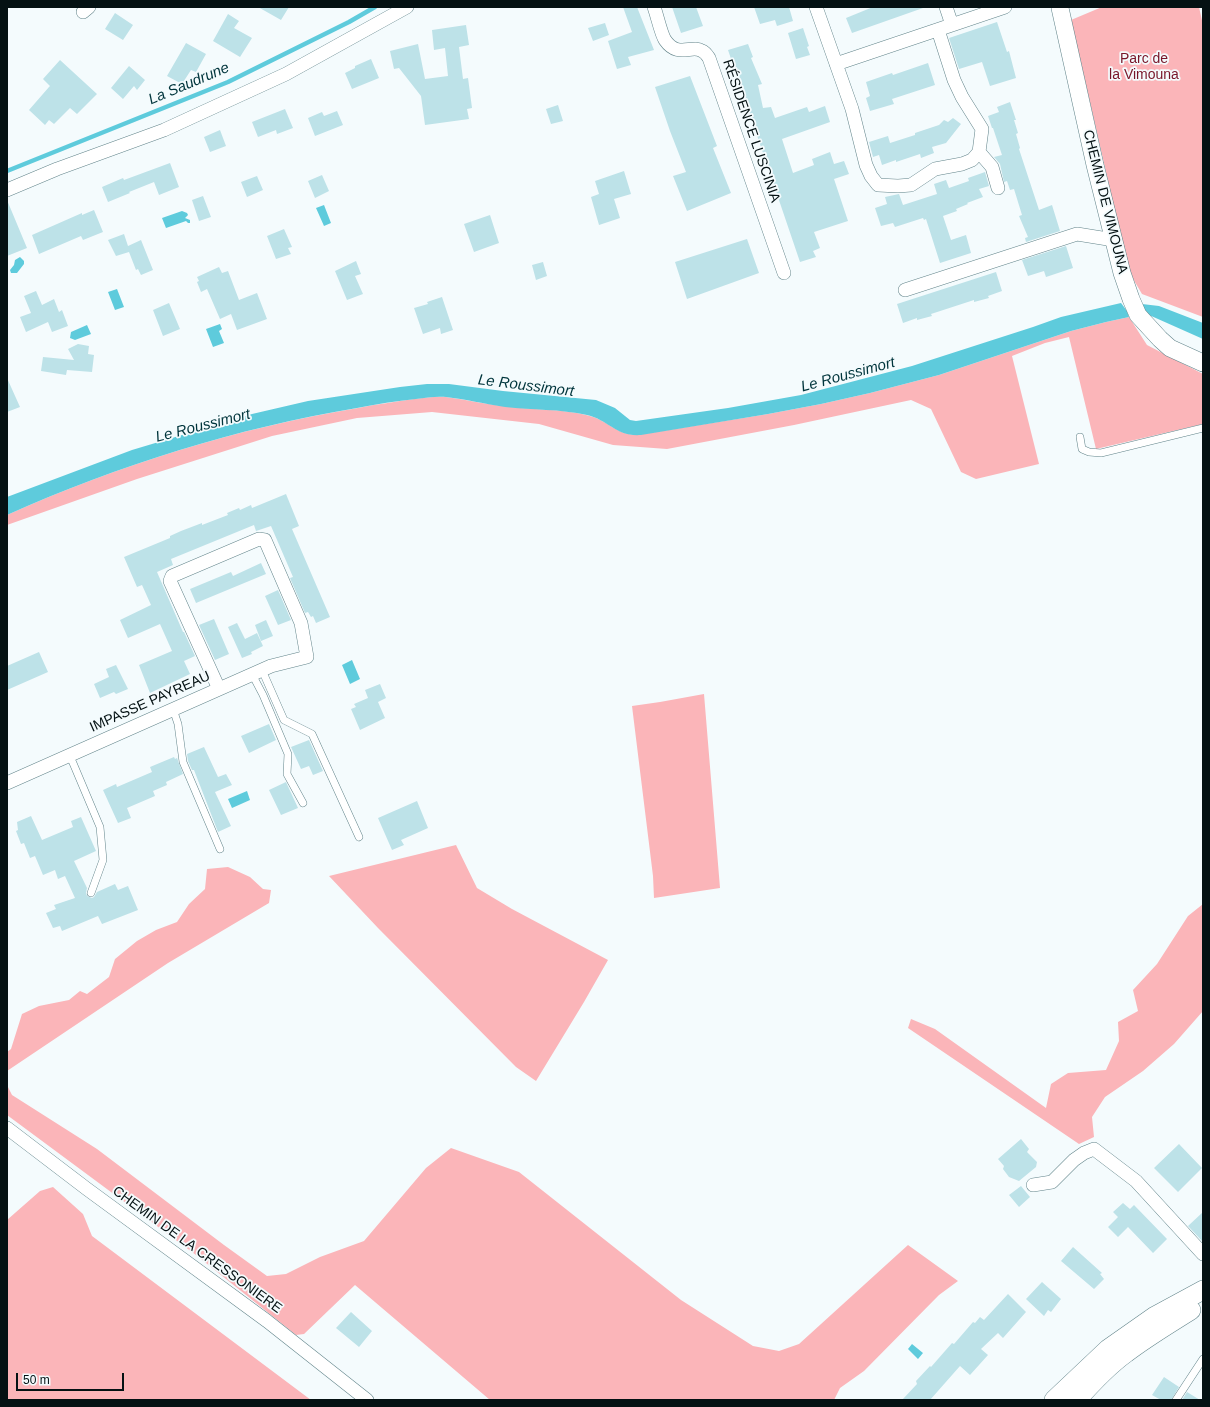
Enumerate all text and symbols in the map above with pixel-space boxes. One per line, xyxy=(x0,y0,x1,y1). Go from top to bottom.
park label: Parc de la Vimouna xyxy=(1109,51,1179,84)
street label: RÉSIDENCE LUSCINIA xyxy=(719,57,783,205)
water label: La Saudrune xyxy=(146,59,232,109)
street label: CHEMIN DE VIMOUNA xyxy=(1079,128,1131,276)
water label: Le Roussimort xyxy=(799,354,897,396)
water label: Le Roussimort xyxy=(477,371,575,401)
water label: Le Roussimort xyxy=(154,406,252,446)
street label: IMPASSE PAYREAU xyxy=(87,668,213,736)
street label: CHEMIN DE LA CRESSONIERE xyxy=(109,1183,285,1317)
scale bar xyxy=(18,1365,126,1391)
text: 50 m xyxy=(23,1373,50,1387)

